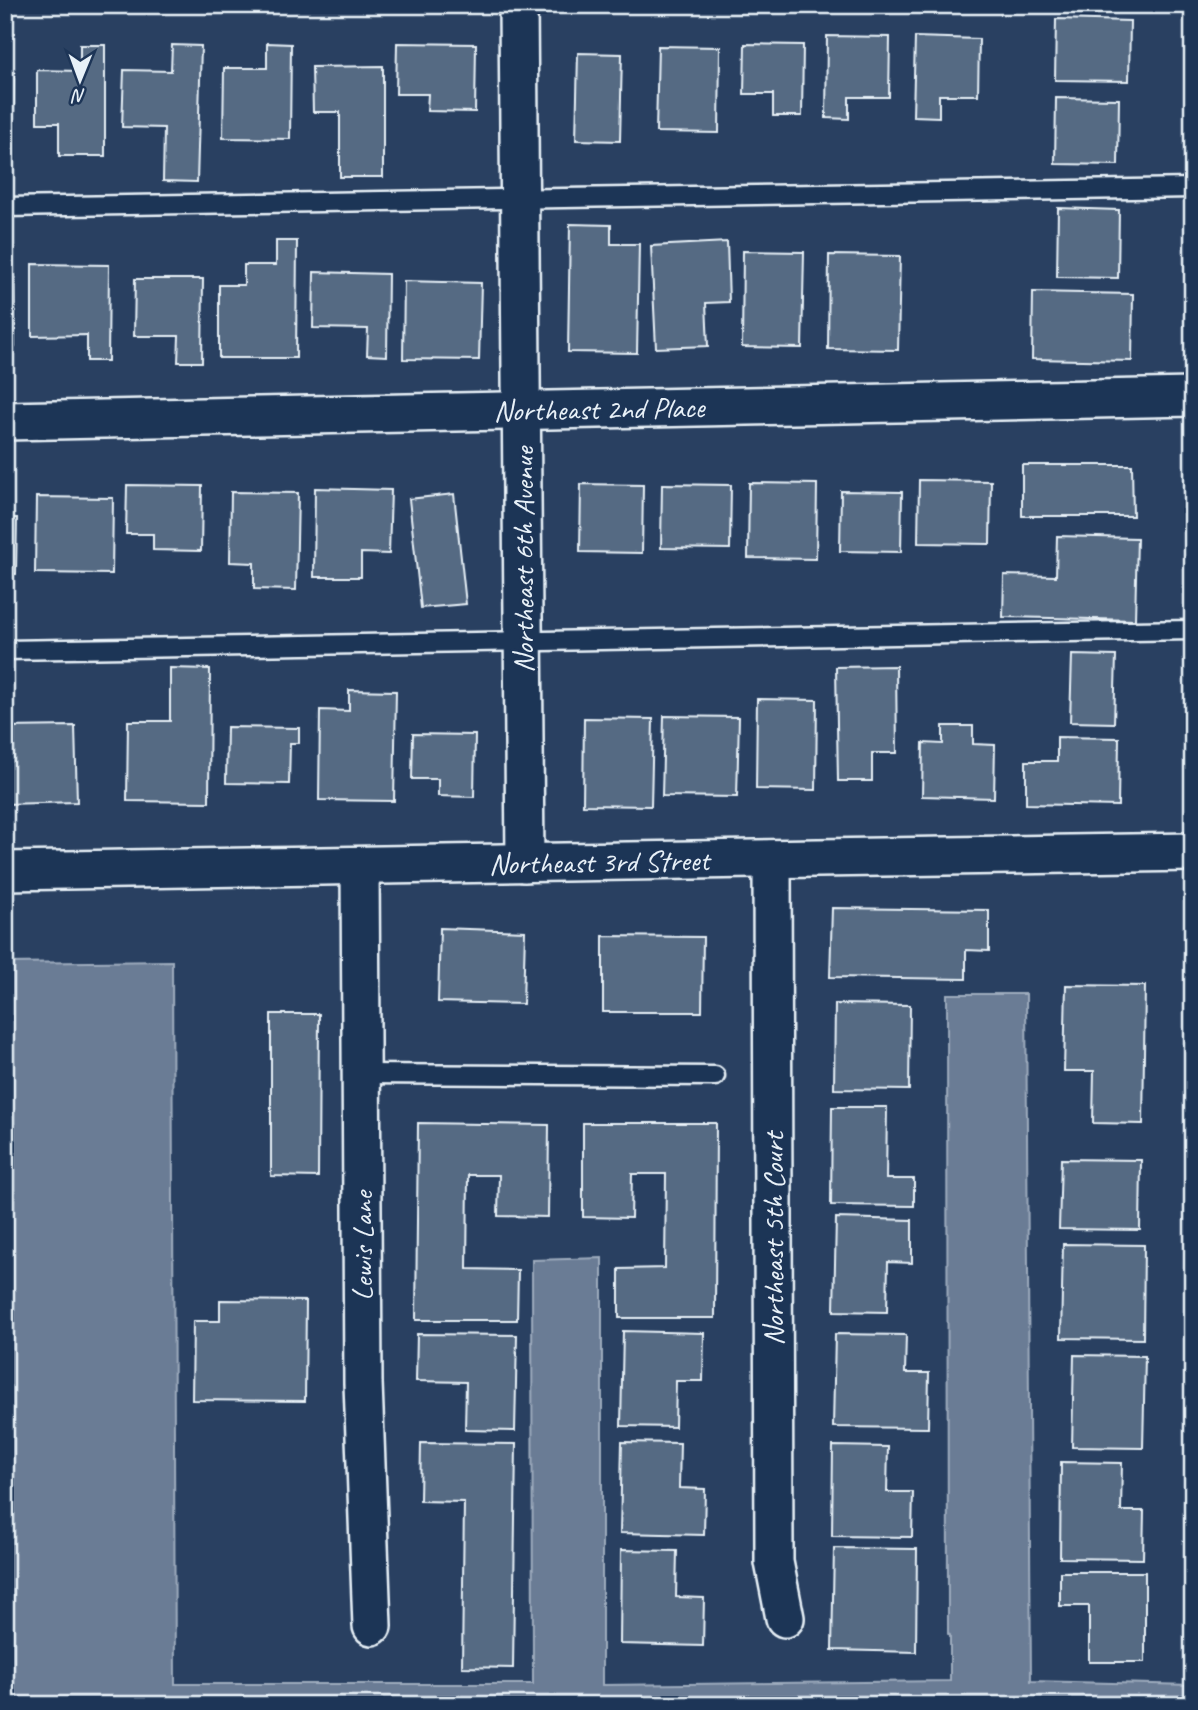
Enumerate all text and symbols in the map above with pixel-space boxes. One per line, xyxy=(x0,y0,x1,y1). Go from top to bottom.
north arrow xyxy=(46,46,116,116)
text: N xyxy=(70,84,86,108)
street label: Northeast 2nd Place xyxy=(493,388,707,430)
street label: Northeast 6th Avenue xyxy=(504,445,542,673)
street label: Northeast 3rd Street xyxy=(488,841,713,883)
street label: Northeast 5th Court xyxy=(754,1129,792,1346)
street label: Lewis Lane xyxy=(343,1189,381,1301)

